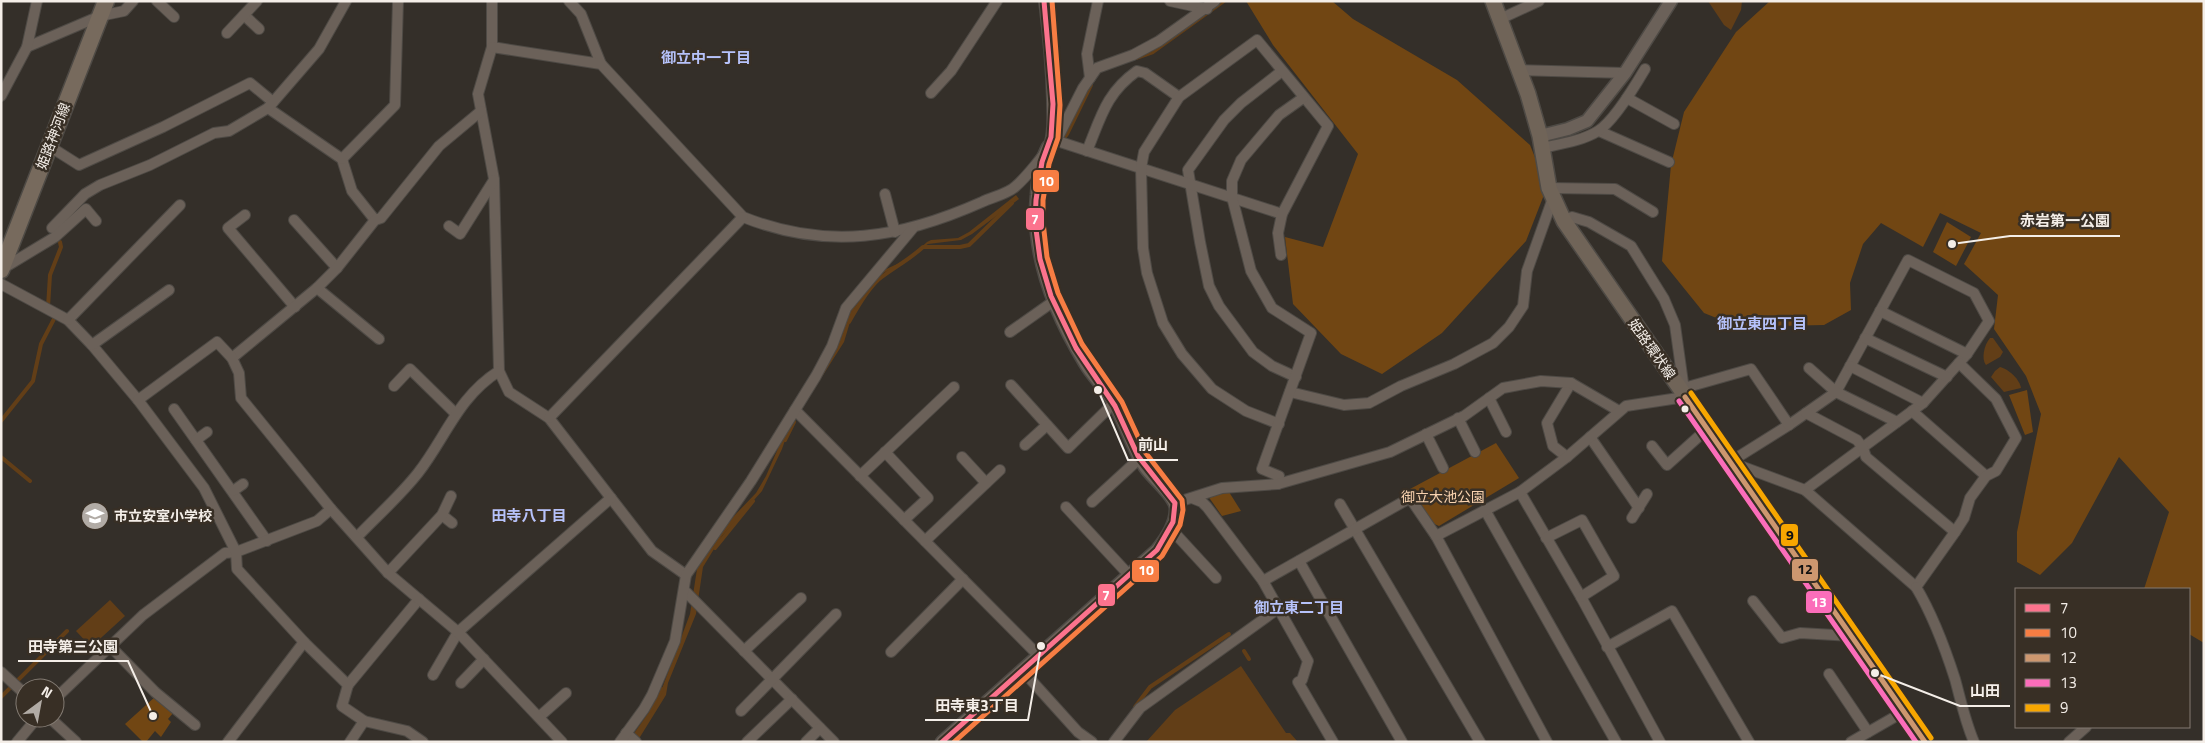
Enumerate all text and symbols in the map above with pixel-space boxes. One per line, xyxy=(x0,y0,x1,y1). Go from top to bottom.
district label: 御立中一丁目 xyxy=(661,46,751,69)
street label: 姫路神河線 xyxy=(30,99,75,172)
line badge: 10 xyxy=(1032,169,1060,193)
text: 10 xyxy=(1038,170,1054,191)
callout: 赤岩第一公園 xyxy=(2010,206,2120,236)
line badge: 7 xyxy=(1025,207,1045,231)
text: 7 xyxy=(1031,208,1039,229)
text: 赤岩第一公園 xyxy=(2020,209,2110,232)
district label: 御立東四丁目 xyxy=(1717,312,1807,335)
street label: 姫路環状線 xyxy=(1624,314,1681,383)
unlabelled marker xyxy=(1680,404,1690,414)
callout: 前山 xyxy=(1128,430,1178,460)
text: 前山 xyxy=(1138,433,1168,456)
park label: 御立大池公園 xyxy=(1401,486,1485,507)
school or university icon: 市立安室小学校 xyxy=(80,501,110,531)
district label: 田寺八丁目 xyxy=(491,504,567,527)
place label: 市立安室小学校 xyxy=(114,505,212,526)
line badge: 9 xyxy=(1780,523,1799,547)
text: 9 xyxy=(1786,524,1794,545)
line badge: 12 xyxy=(1791,558,1819,582)
text: 12 xyxy=(1797,558,1813,579)
line badge: 10 xyxy=(1131,559,1160,583)
text: 10 xyxy=(1138,559,1154,580)
line badge: 7 xyxy=(1097,583,1116,607)
text: 7 xyxy=(1102,584,1110,605)
legend xyxy=(2015,588,2190,728)
line badge: 13 xyxy=(1805,590,1833,614)
text: 13 xyxy=(1811,591,1827,612)
district label: 御立東二丁目 xyxy=(1254,596,1344,619)
text: 7 xyxy=(2060,596,2068,619)
text: 10 xyxy=(2060,621,2077,644)
callout: 田寺第三公園 xyxy=(18,631,128,661)
text: 田寺第三公園 xyxy=(28,635,118,658)
text: 12 xyxy=(2060,646,2077,669)
text: 13 xyxy=(2060,671,2077,694)
callout: 山田 xyxy=(1960,676,2010,706)
north arrow xyxy=(15,678,65,728)
text: 山田 xyxy=(1970,679,2000,702)
text: N xyxy=(37,680,57,703)
callout: 田寺東3丁目 xyxy=(925,690,1028,720)
text: 田寺東3丁目 xyxy=(935,694,1019,717)
text: 9 xyxy=(2060,696,2068,719)

